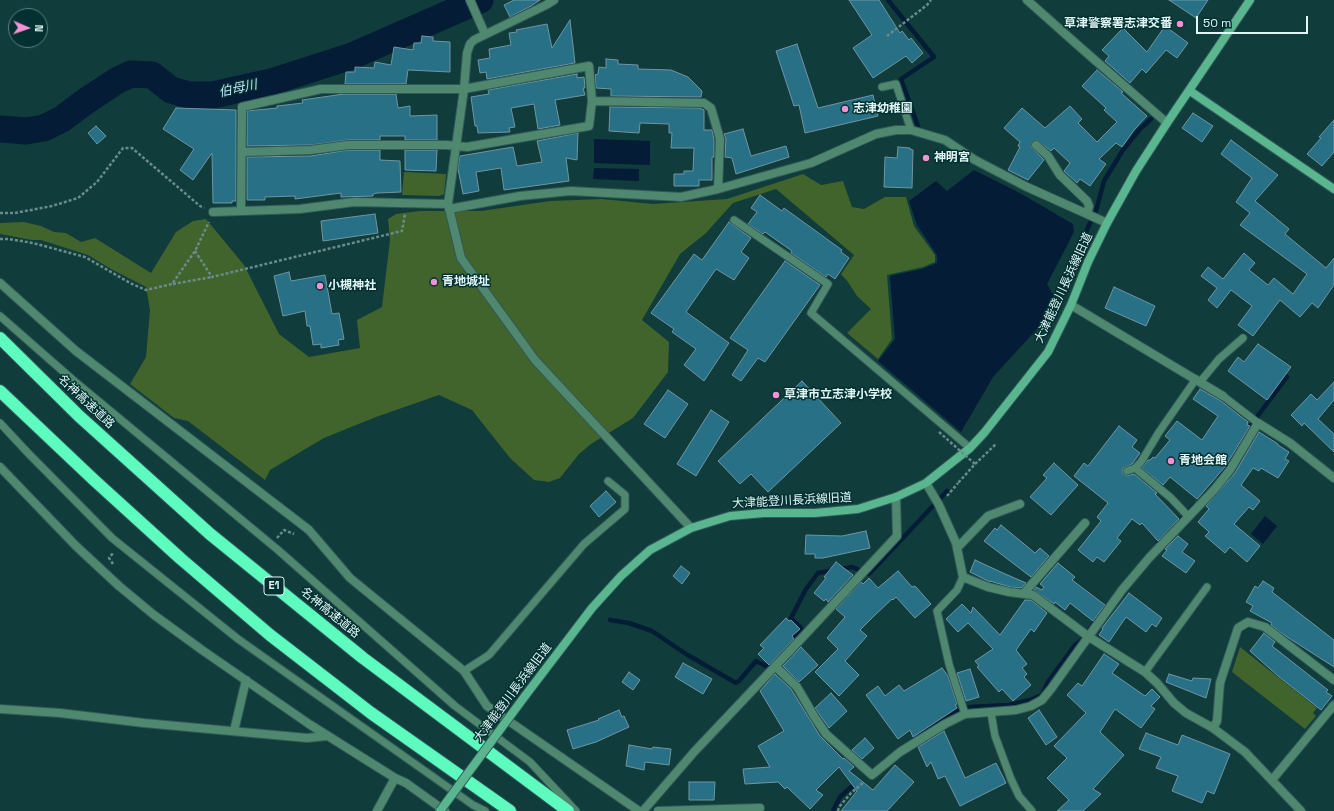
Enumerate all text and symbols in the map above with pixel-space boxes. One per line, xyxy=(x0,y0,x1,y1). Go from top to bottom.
north arrow xyxy=(8,8,48,48)
scale bar xyxy=(1198,8,1310,34)
text: 50 m xyxy=(1203,15,1231,31)
place label: 草津警察署志津交番 xyxy=(1064,17,1172,31)
marker: 草津警察署志津交番 xyxy=(1175,19,1185,29)
text: N xyxy=(32,24,46,32)
water label: 伯母川 xyxy=(217,77,259,101)
place label: 志津幼稚園 xyxy=(853,102,913,116)
marker: 志津幼稚園 xyxy=(840,104,850,114)
place label: 神明宮 xyxy=(934,151,970,165)
marker: 神明宮 xyxy=(921,153,931,163)
street label: 大津能登川長浜線旧道 xyxy=(1032,231,1096,345)
place label: 青地城址 xyxy=(442,275,490,289)
marker: 青地城址 xyxy=(429,277,439,287)
place label: 小槻神社 xyxy=(328,279,376,293)
marker: 小槻神社 xyxy=(315,281,325,291)
street label: 名神高速道路 xyxy=(55,372,117,432)
place label: 草津市立志津小学校 xyxy=(784,388,892,402)
marker: 草津市立志津小学校 xyxy=(771,390,781,400)
place label: 青地会館 xyxy=(1179,454,1227,468)
marker: 青地会館 xyxy=(1166,456,1176,466)
street label: 大津能登川長浜線旧道 xyxy=(732,491,852,511)
road number: E1 xyxy=(264,577,284,595)
street label: 名神高速道路 xyxy=(297,585,363,641)
street label: 大津能登川長浜線旧道 xyxy=(471,641,555,745)

